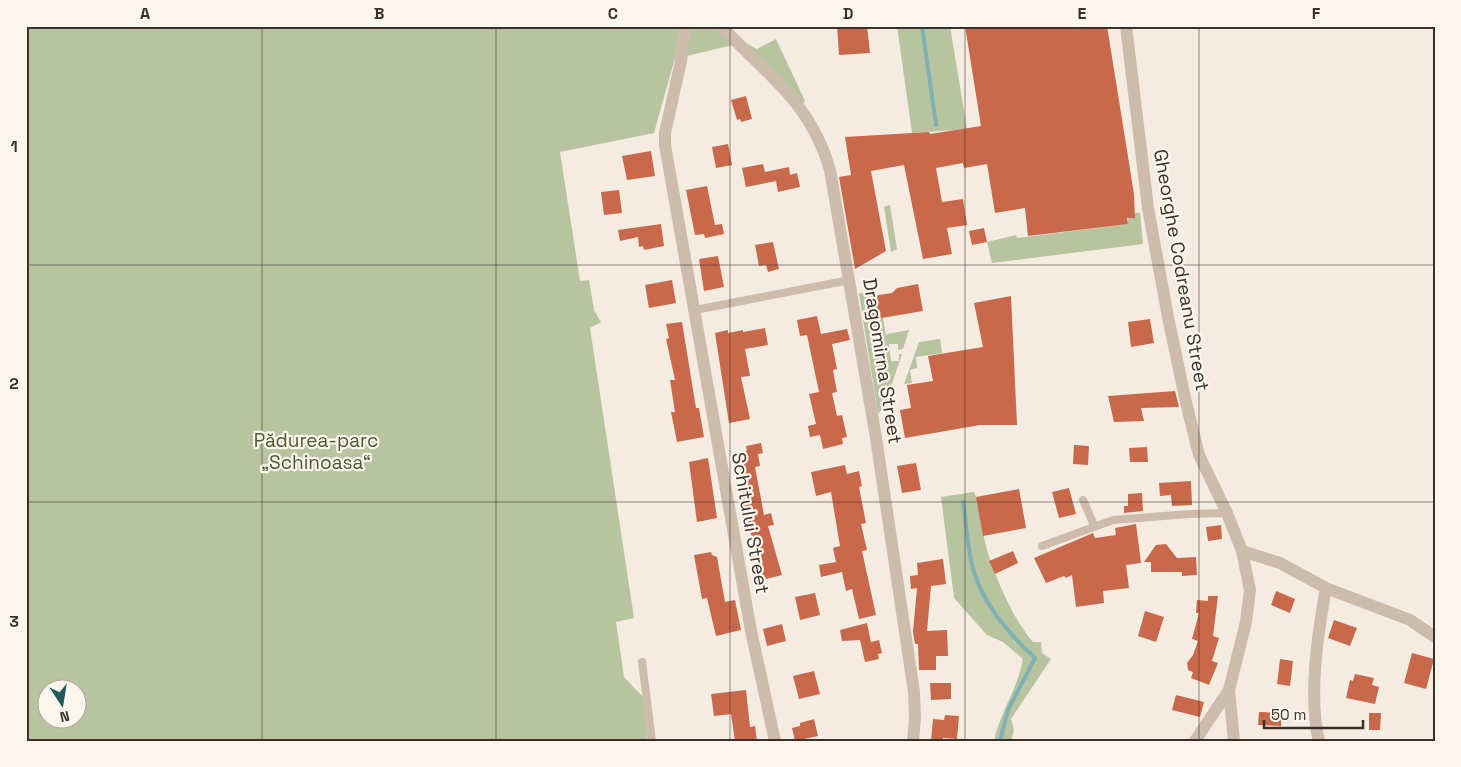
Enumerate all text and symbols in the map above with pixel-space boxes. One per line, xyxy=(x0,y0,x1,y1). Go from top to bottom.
text: A xyxy=(140,3,150,24)
text: B xyxy=(374,3,384,24)
text: C xyxy=(608,3,618,24)
text: D xyxy=(843,3,853,24)
text: E xyxy=(1078,3,1087,24)
text: F xyxy=(1312,3,1321,24)
text: 1 xyxy=(10,136,18,157)
street label: Gheorghe Codreanu Street xyxy=(1148,147,1215,393)
street label: Dragomirna Street xyxy=(857,276,908,446)
text: 2 xyxy=(9,373,19,394)
park label: Pădurea-parc „Schinoasa“ xyxy=(254,428,378,475)
street label: Schitului Street xyxy=(726,450,775,596)
text: 3 xyxy=(9,611,19,632)
north arrow xyxy=(38,680,88,730)
scale bar xyxy=(1264,697,1362,729)
text: 50 m xyxy=(1271,705,1306,724)
text: N xyxy=(58,707,71,726)

